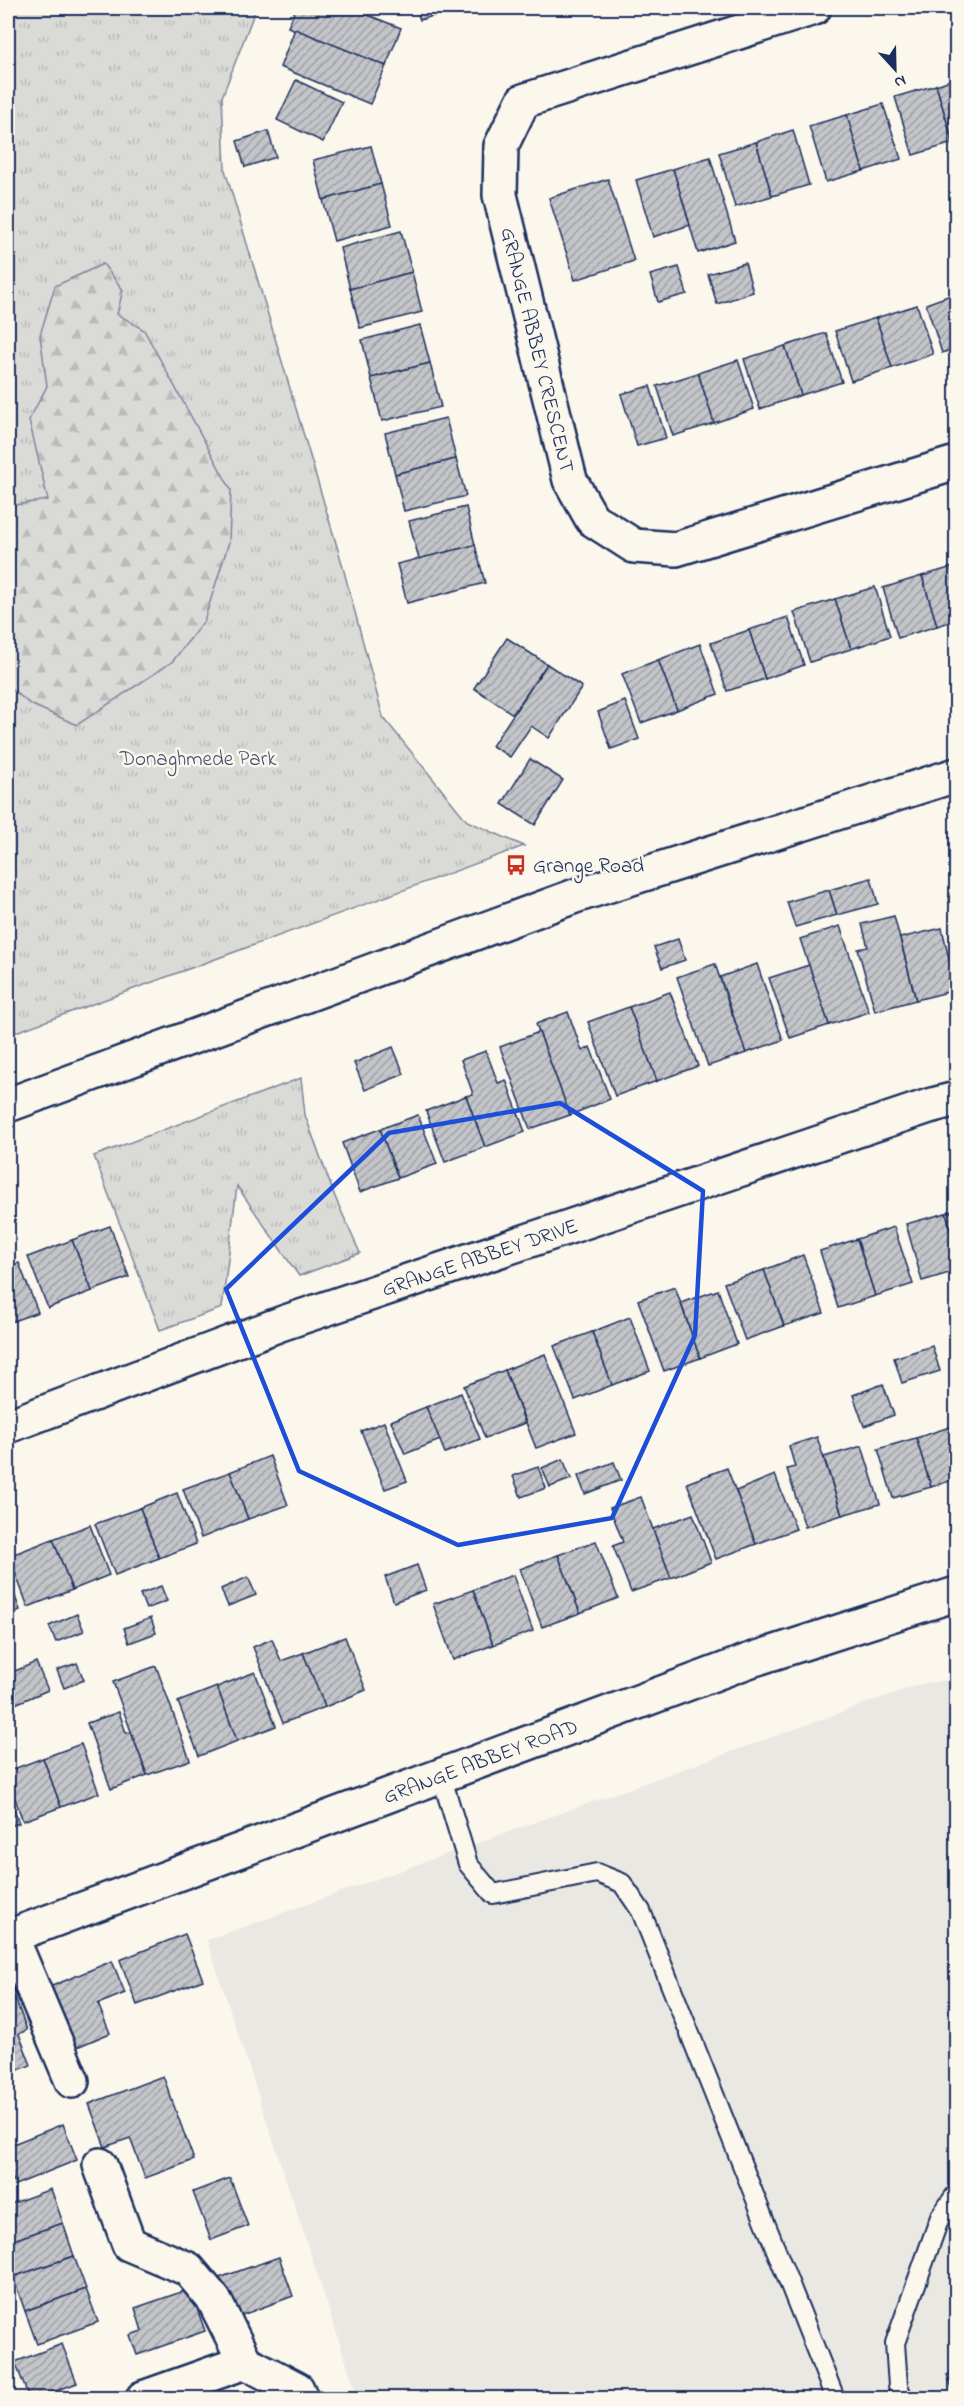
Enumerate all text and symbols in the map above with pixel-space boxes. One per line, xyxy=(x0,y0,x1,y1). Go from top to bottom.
north arrow xyxy=(865,39,925,99)
text: N xyxy=(890,68,909,94)
street label: GRANGE ABBEY CRESCENT xyxy=(491,224,581,476)
park label: Donaghmede Park xyxy=(119,745,277,777)
place label: Grange Road xyxy=(533,852,644,884)
bus stop icon: Grange Road xyxy=(504,853,528,877)
street label: GRANGE ABBEY DRIVE xyxy=(378,1212,582,1306)
street label: GRANGE ABBEY ROAD xyxy=(379,1713,583,1813)

